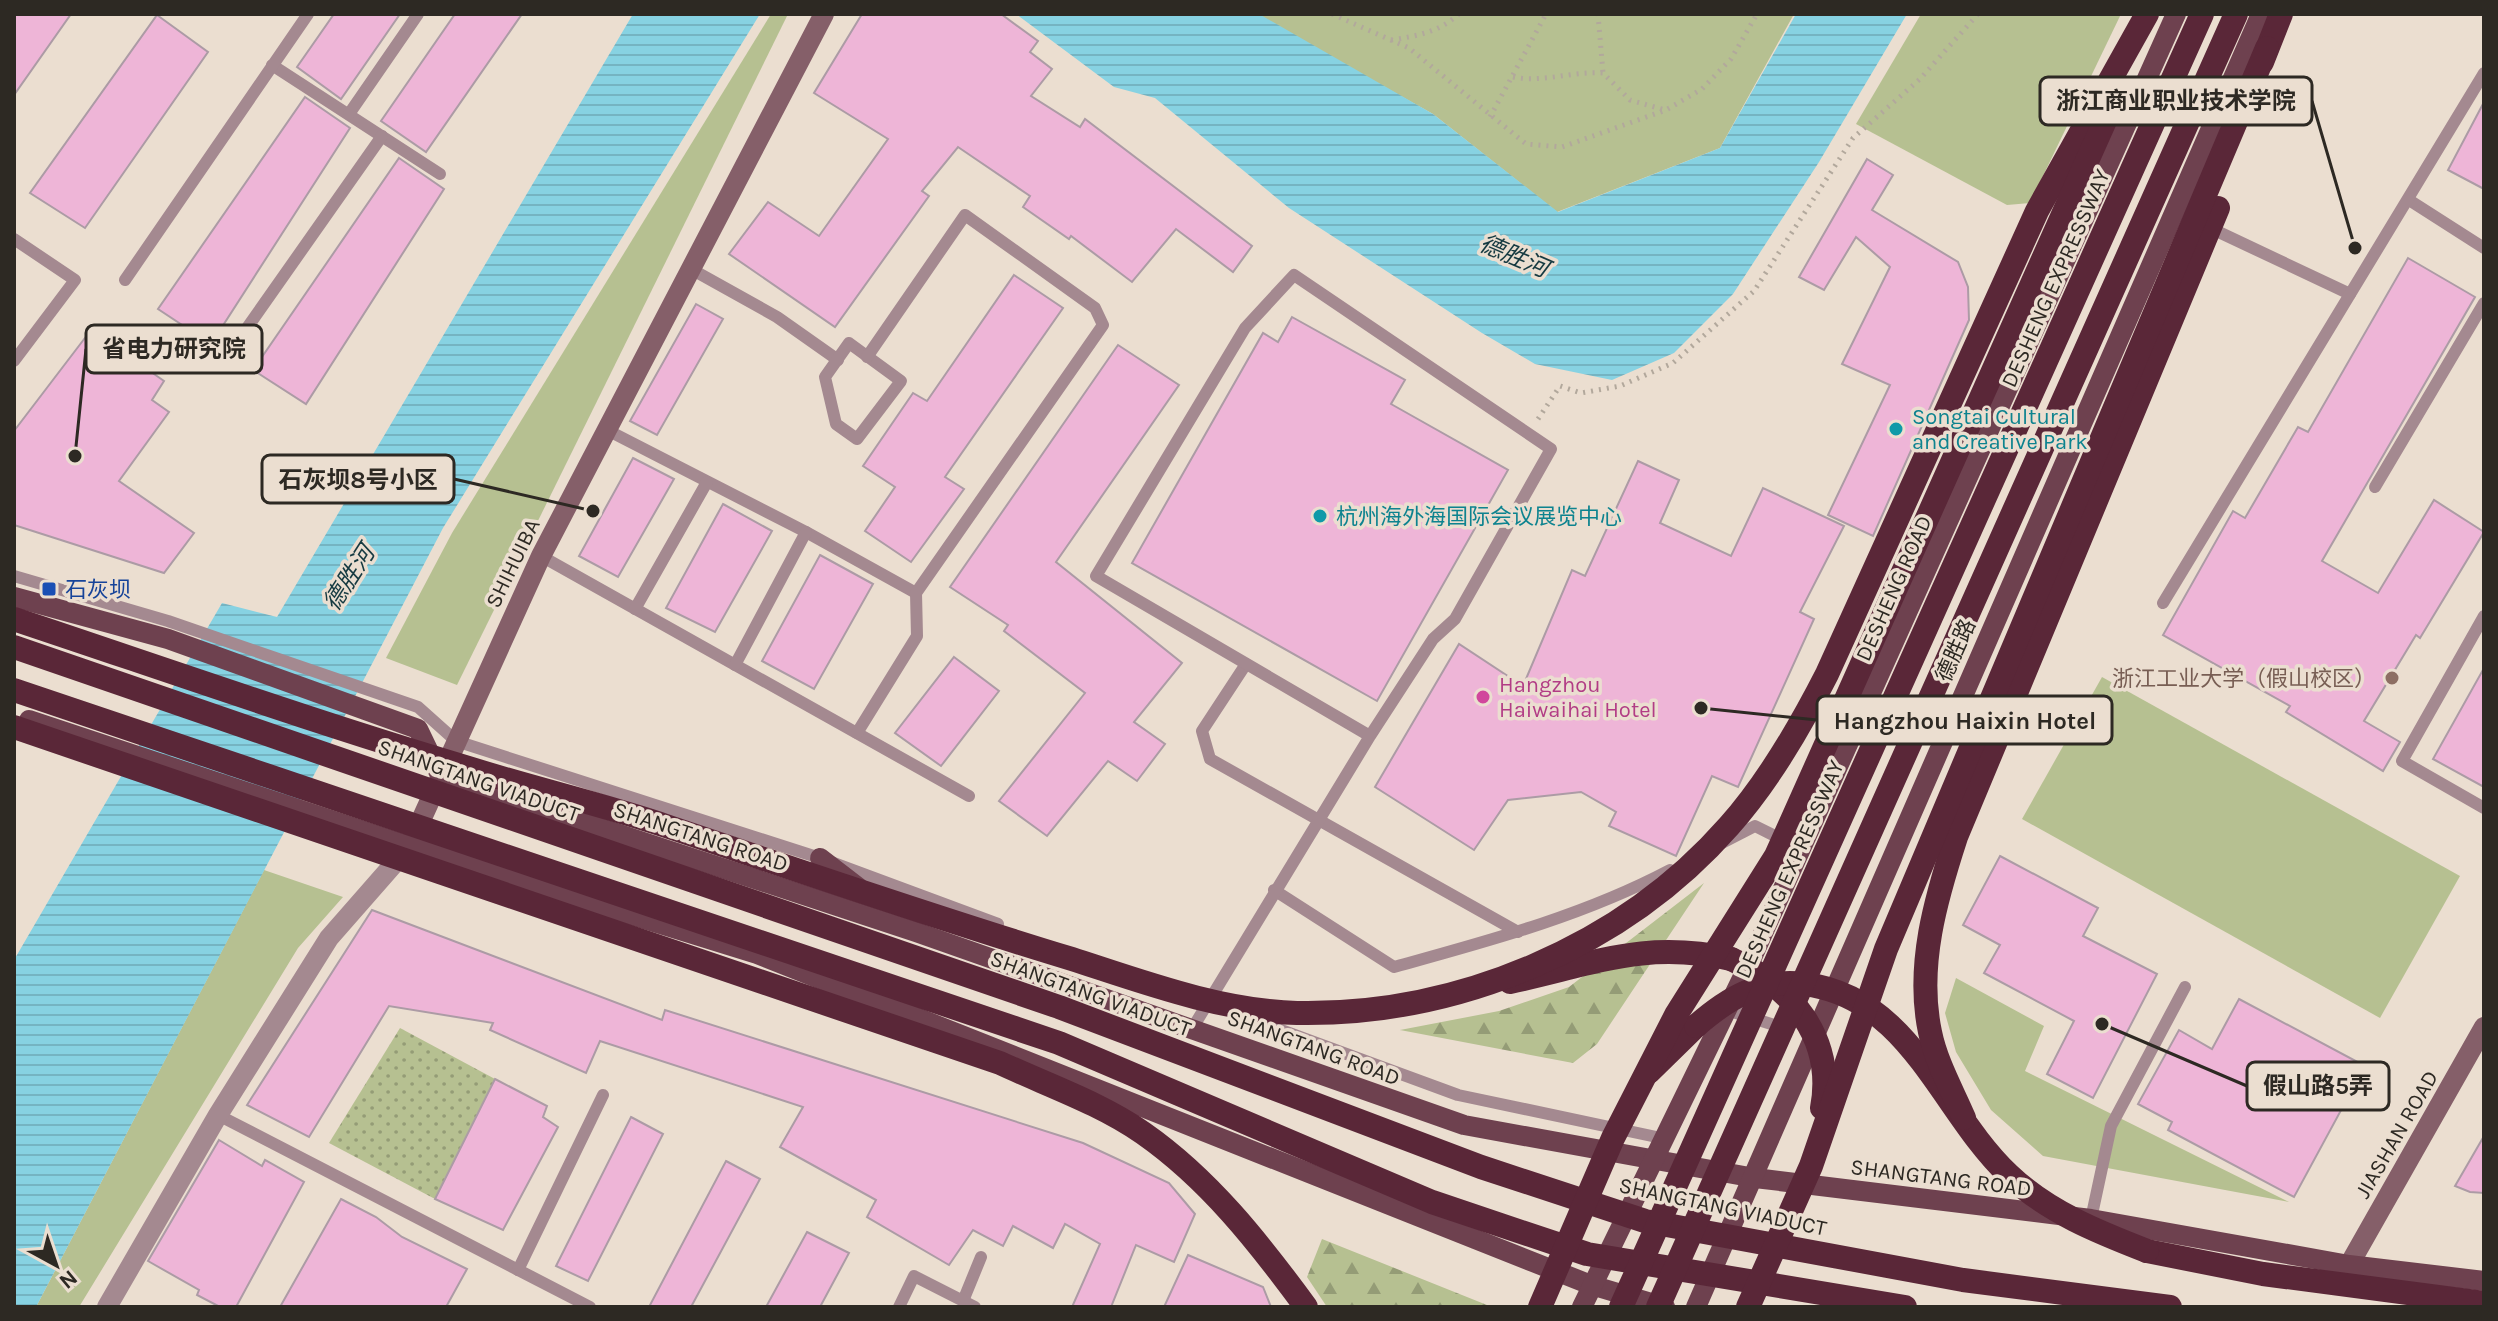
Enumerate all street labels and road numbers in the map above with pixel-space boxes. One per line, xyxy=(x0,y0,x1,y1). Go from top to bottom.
street label: DESHENG EXPRESSWAY xyxy=(1996,165,2116,391)
street label: DESHENG ROAD xyxy=(1850,512,1938,665)
street label: SHIHUIBA xyxy=(480,514,546,612)
street label: 德胜路 xyxy=(1931,615,1981,686)
street label: SHANGTANG VIADUCT xyxy=(374,734,583,828)
street label: DESHENG EXPRESSWAY xyxy=(1730,756,1850,982)
street label: SHANGTANG ROAD xyxy=(610,796,791,877)
street label: SHANGTANG VIADUCT xyxy=(987,946,1195,1042)
street label: SHANGTANG ROAD xyxy=(1224,1005,1404,1091)
street label: JIASHAN ROAD xyxy=(2350,1066,2444,1203)
street label: SHANGTANG ROAD xyxy=(1849,1154,2033,1202)
street label: SHANGTANG VIADUCT xyxy=(1617,1172,1829,1242)

